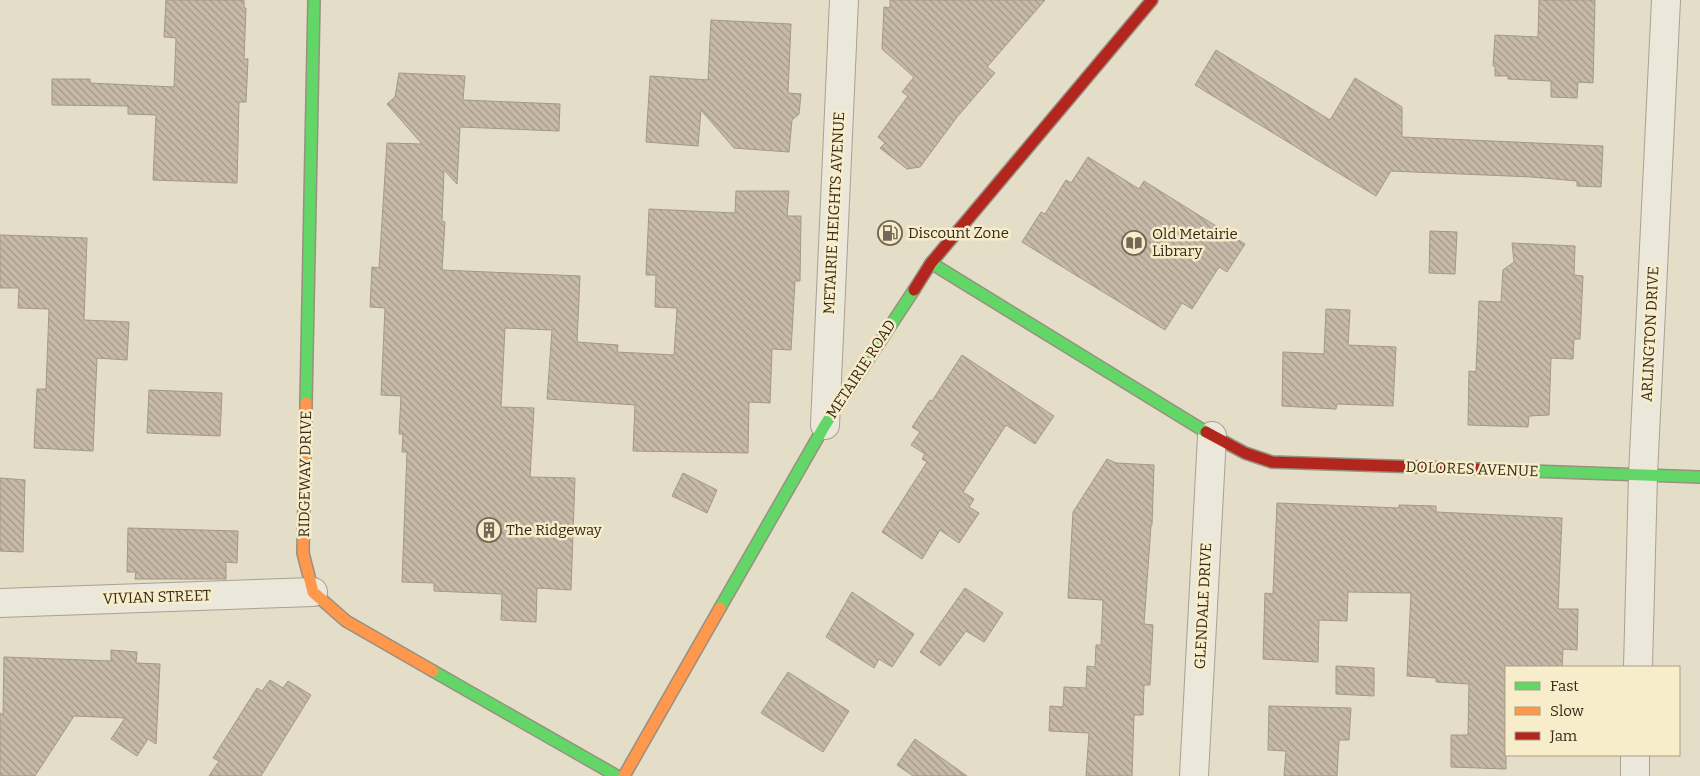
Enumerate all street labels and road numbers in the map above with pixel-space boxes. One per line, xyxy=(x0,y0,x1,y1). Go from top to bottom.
street label: METAIRIE HEIGHTS AVENUE xyxy=(820,111,848,315)
street label: ARLINGTON DRIVE xyxy=(1637,266,1663,402)
street label: METAIRIE ROAD xyxy=(822,316,900,422)
street label: RIDGEWAY DRIVE xyxy=(295,411,315,537)
street label: DOLORES AVENUE xyxy=(1405,458,1539,480)
street label: GLENDALE DRIVE xyxy=(1191,542,1215,670)
street label: VIVIAN STREET xyxy=(102,586,212,608)

